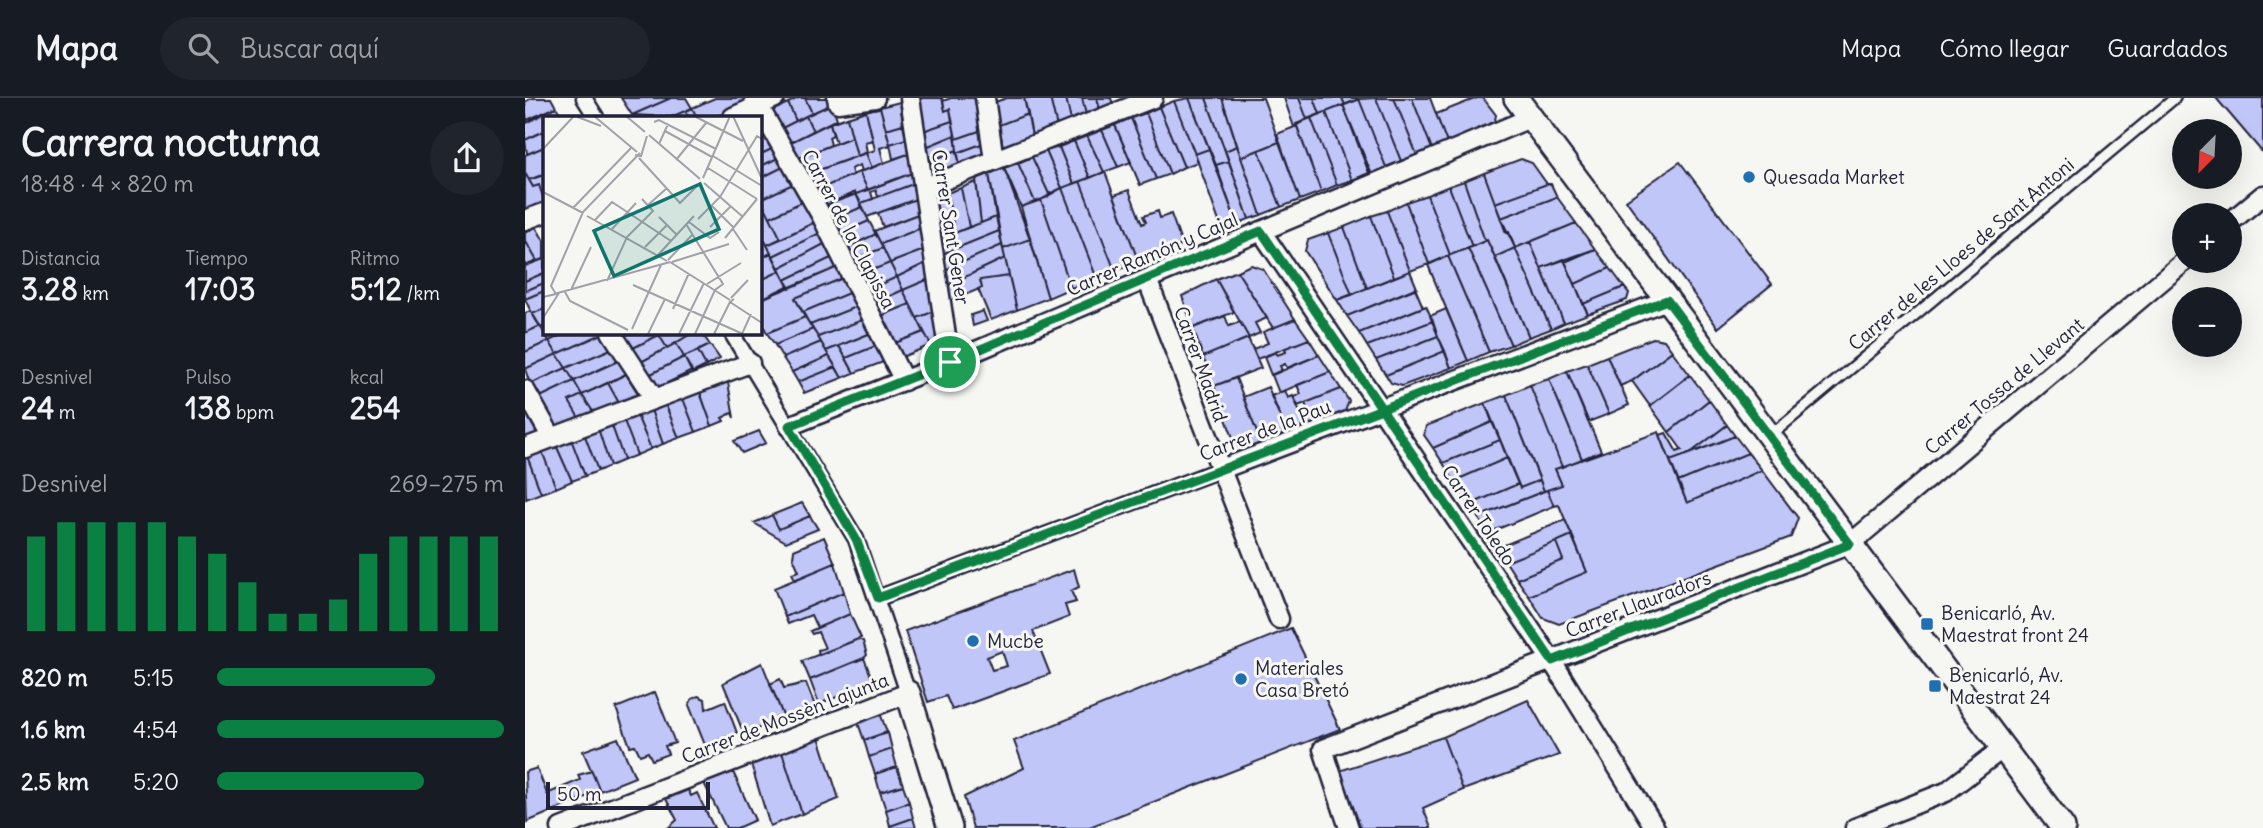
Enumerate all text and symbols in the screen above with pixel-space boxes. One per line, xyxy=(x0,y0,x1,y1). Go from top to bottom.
search box xyxy=(160,17,650,80)
text: Mapa xyxy=(35,27,118,69)
icon: search xyxy=(184,29,222,67)
text: Buscar aquí xyxy=(240,32,379,65)
text: Mapa xyxy=(1841,33,1901,63)
text: Cómo llegar xyxy=(1939,33,2069,63)
text: Guardados xyxy=(2107,33,2228,63)
inset map xyxy=(543,116,761,334)
text: Carrera nocturna xyxy=(21,119,320,166)
north arrow xyxy=(2172,119,2242,189)
map controls xyxy=(2172,119,2242,357)
button: share xyxy=(430,121,504,195)
street label: Carrer de la Clapissa xyxy=(797,145,901,313)
street label: Carrer Sant Gener xyxy=(927,148,975,307)
street label: Carrer de les Lloes de Sant Antoni xyxy=(1843,152,2079,356)
place label: Quesada Market xyxy=(1763,165,1905,189)
text: 18:48 · 4 × 820 m xyxy=(21,169,194,198)
marker: Quesada Market xyxy=(1741,169,1757,185)
button: + xyxy=(2172,203,2242,273)
street label: Carrer Ramón y Cajal xyxy=(1063,207,1241,301)
text: Distancia xyxy=(21,246,100,270)
text: Tiempo xyxy=(185,246,248,270)
text: Ritmo xyxy=(350,246,400,270)
text: 3.28 xyxy=(21,270,78,308)
text: 17:03 xyxy=(185,270,256,308)
text: 5:12 xyxy=(350,270,402,308)
text: km xyxy=(78,281,109,305)
text: /km xyxy=(402,281,440,305)
button: − xyxy=(2172,287,2242,357)
street label: Carrer Madrid xyxy=(1169,303,1233,425)
street label: Carrer Tossa de Llevant xyxy=(1919,312,2089,460)
pin xyxy=(920,332,980,392)
icon: arrive xyxy=(931,343,969,381)
text: Desnivel xyxy=(21,365,92,389)
text: Pulso xyxy=(185,365,231,389)
text: kcal xyxy=(350,365,384,389)
text: 24 xyxy=(21,389,54,427)
text: 138 xyxy=(185,389,232,427)
text: 254 xyxy=(350,389,401,427)
street label: Carrer de la Pau xyxy=(1196,394,1334,466)
text: m xyxy=(54,400,76,424)
text: bpm xyxy=(232,400,274,424)
street label: Carrer Toledo xyxy=(1437,460,1521,570)
text: Desnivel xyxy=(21,469,107,498)
text: 269–275 m xyxy=(389,469,504,498)
street label: Carrer Llauradors xyxy=(1562,565,1714,643)
place label: Benicarló, Av. Maestrat front 24 xyxy=(1941,601,2089,647)
marker: Benicarló, Av. Maestrat front 24 xyxy=(1919,616,1935,632)
place label: Mucbe xyxy=(987,629,1044,653)
marker: Mucbe xyxy=(965,633,981,649)
place label: Materiales Casa Bretó xyxy=(1255,656,1349,702)
text: 820 m xyxy=(21,663,88,692)
text: 5:15 xyxy=(133,663,174,692)
place label: Benicarló, Av. Maestrat 24 xyxy=(1949,663,2063,709)
street label: Carrer de Mossèn Lajunta xyxy=(678,667,892,769)
marker: Materiales Casa Bretó xyxy=(1233,671,1249,687)
marker: Benicarló, Av. Maestrat 24 xyxy=(1927,678,1943,694)
text: 1.6 km xyxy=(21,715,86,744)
text: 4:54 xyxy=(133,715,178,744)
text: 2.5 km xyxy=(21,767,89,796)
text: 5:20 xyxy=(133,767,179,796)
scale bar xyxy=(546,779,711,811)
text: 50 m xyxy=(557,782,602,806)

